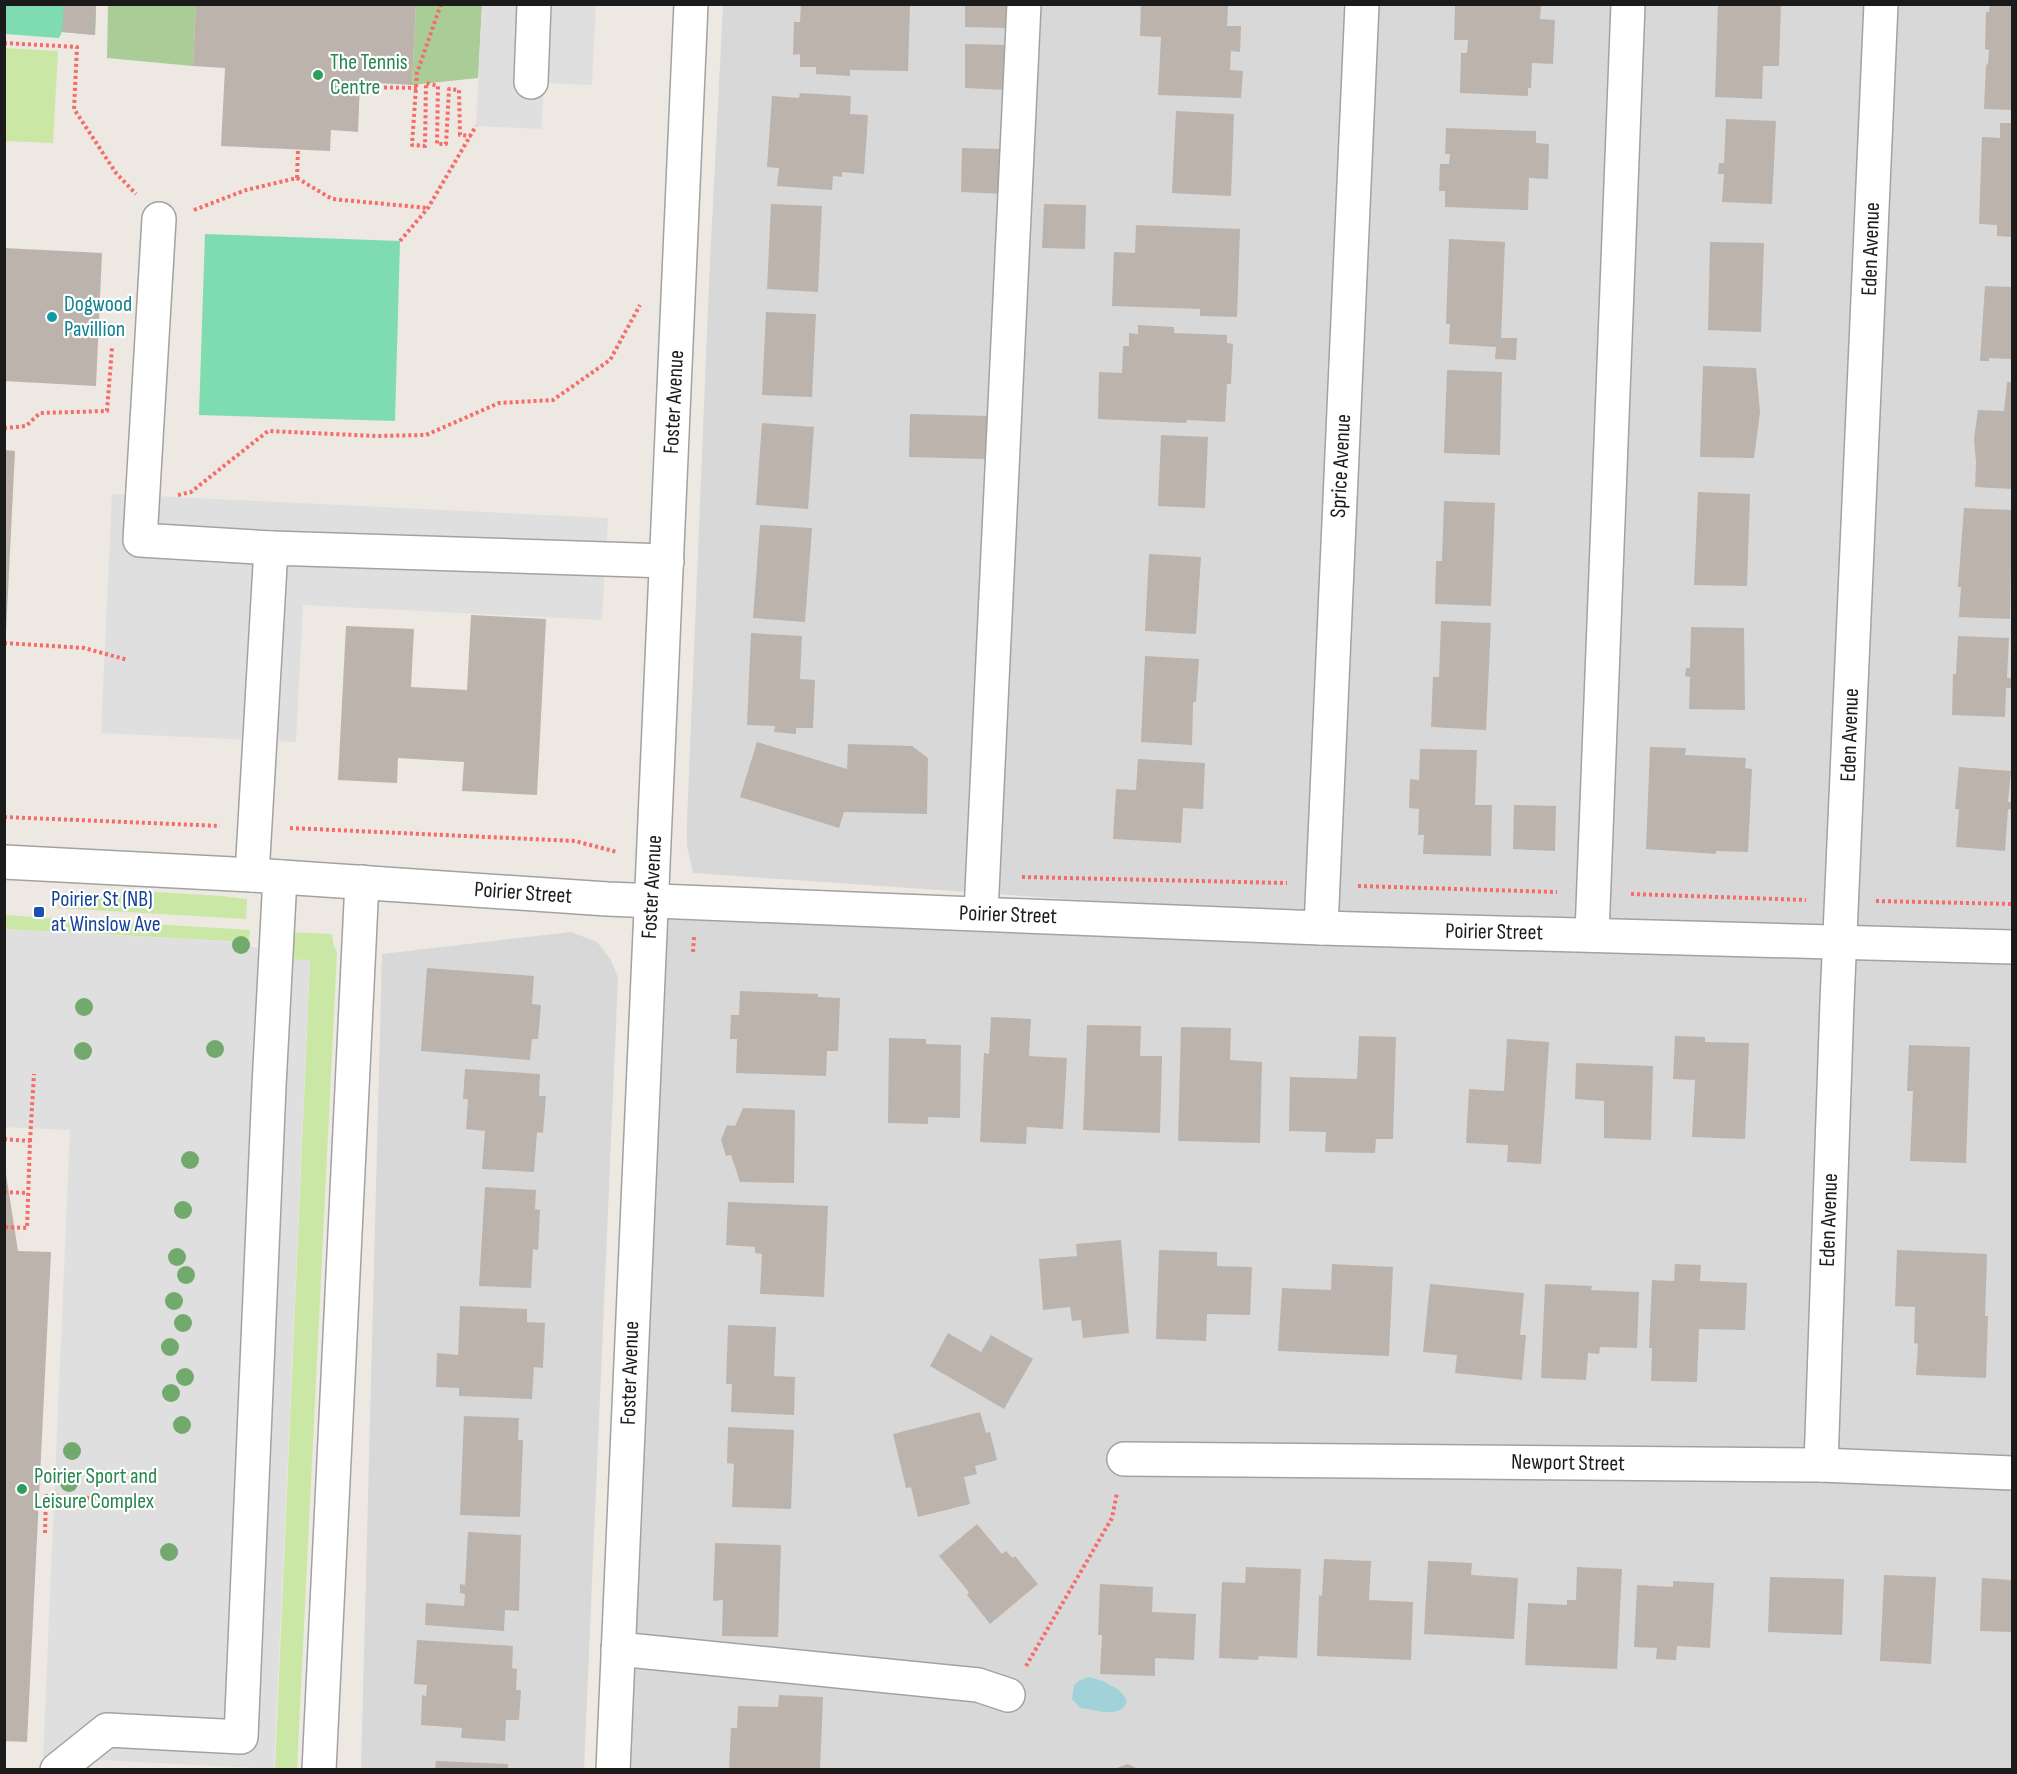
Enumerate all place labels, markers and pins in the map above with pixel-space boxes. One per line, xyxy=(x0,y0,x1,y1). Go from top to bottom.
place label: The Tennis Centre xyxy=(330,49,408,101)
marker: The Tennis Centre xyxy=(311,68,325,82)
place label: Dogwood Pavillion xyxy=(64,291,132,343)
marker: Dogwood Pavillion xyxy=(45,310,59,324)
place label: Poirier St (NB) at Winslow Ave xyxy=(51,886,161,938)
marker: Poirier St (NB) at Winslow Ave xyxy=(32,905,46,919)
place label: Poirier Sport and Leisure Complex xyxy=(34,1463,157,1515)
marker: Poirier Sport and Leisure Complex xyxy=(15,1482,29,1496)

